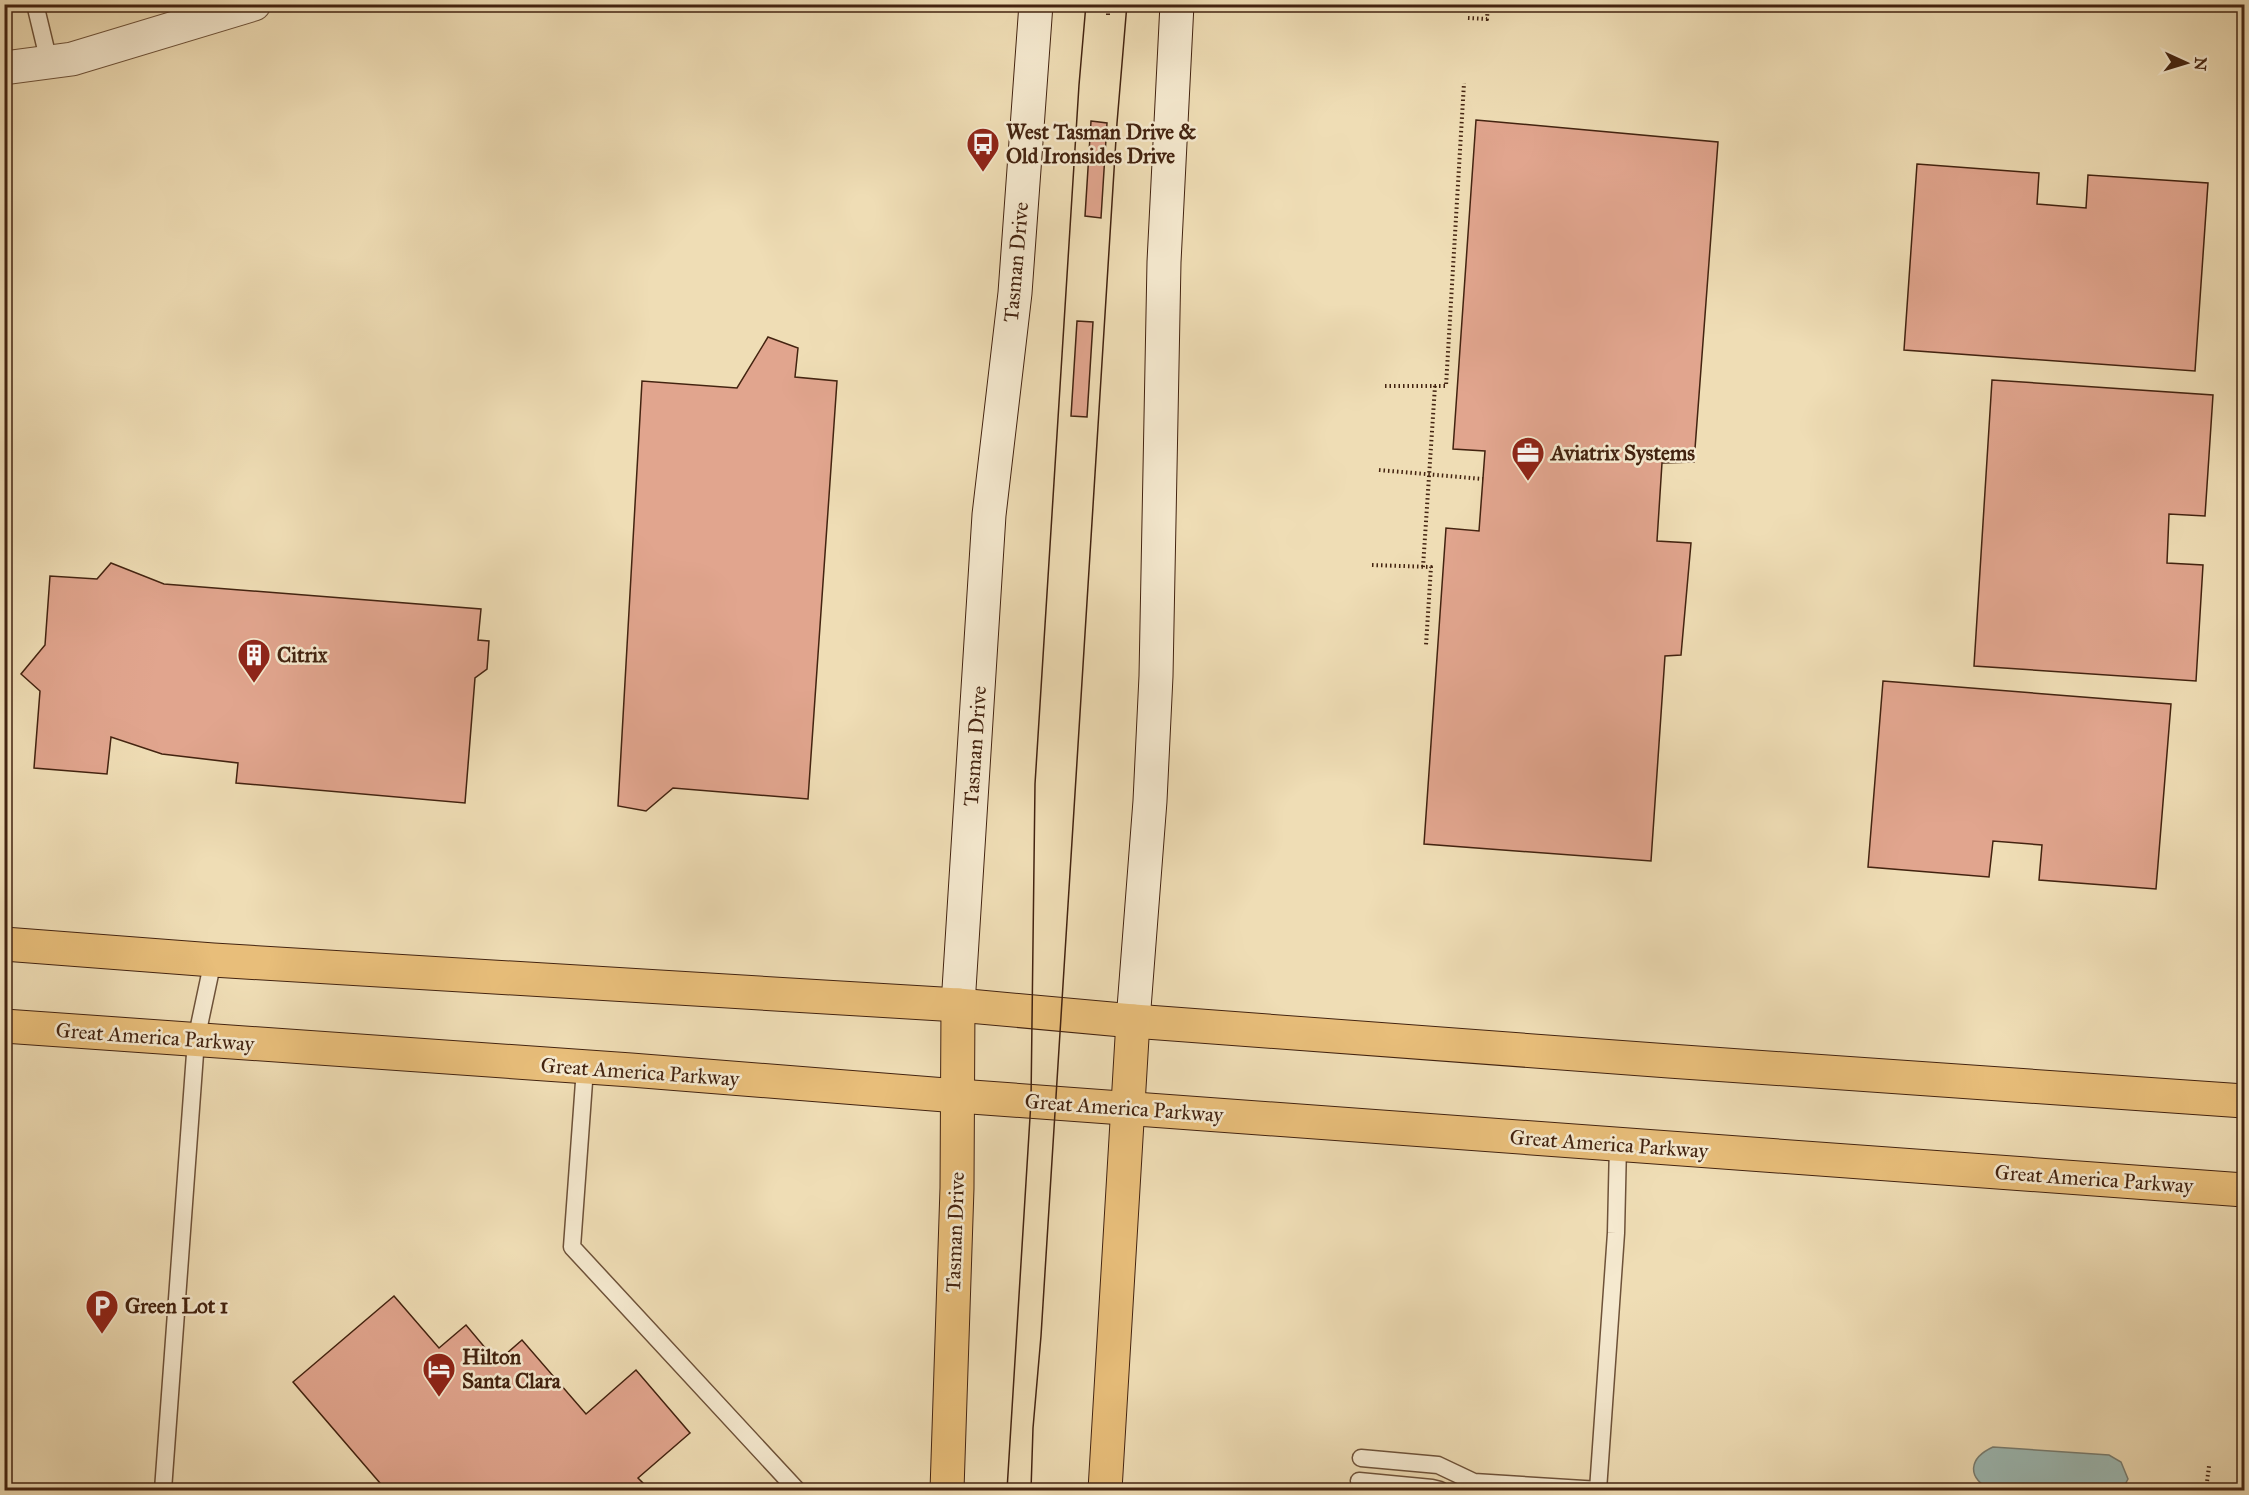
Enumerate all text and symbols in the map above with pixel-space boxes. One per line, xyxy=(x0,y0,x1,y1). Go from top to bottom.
north arrow xyxy=(2156,33,2216,93)
text: N xyxy=(2190,57,2210,72)
place label: West Tasman Drive & Old Ironsides Drive xyxy=(1006,119,1197,169)
bus stop icon: West Tasman Drive & Old Ironsides Drive xyxy=(965,126,1001,173)
street label: Tasman Drive xyxy=(998,201,1034,323)
office icon: Aviatrix Systems xyxy=(1510,435,1546,482)
place label: Aviatrix Systems xyxy=(1549,440,1695,466)
building icon: Citrix xyxy=(236,637,272,684)
place label: Citrix xyxy=(277,642,328,668)
street label: Tasman Drive xyxy=(958,685,992,807)
street label: Great America Parkway xyxy=(55,1017,256,1057)
street label: Great America Parkway xyxy=(540,1052,741,1092)
street label: Great America Parkway xyxy=(1024,1088,1225,1128)
street label: Great America Parkway xyxy=(1509,1124,1710,1164)
street label: Great America Parkway xyxy=(1994,1159,2195,1199)
street label: Tasman Drive xyxy=(940,1171,970,1293)
parking icon: Green Lot 1 xyxy=(84,1288,120,1335)
place label: Green Lot 1 xyxy=(125,1293,228,1319)
place label: Hilton Santa Clara xyxy=(462,1344,562,1394)
hotel icon: Hilton Santa Clara xyxy=(421,1351,457,1398)

